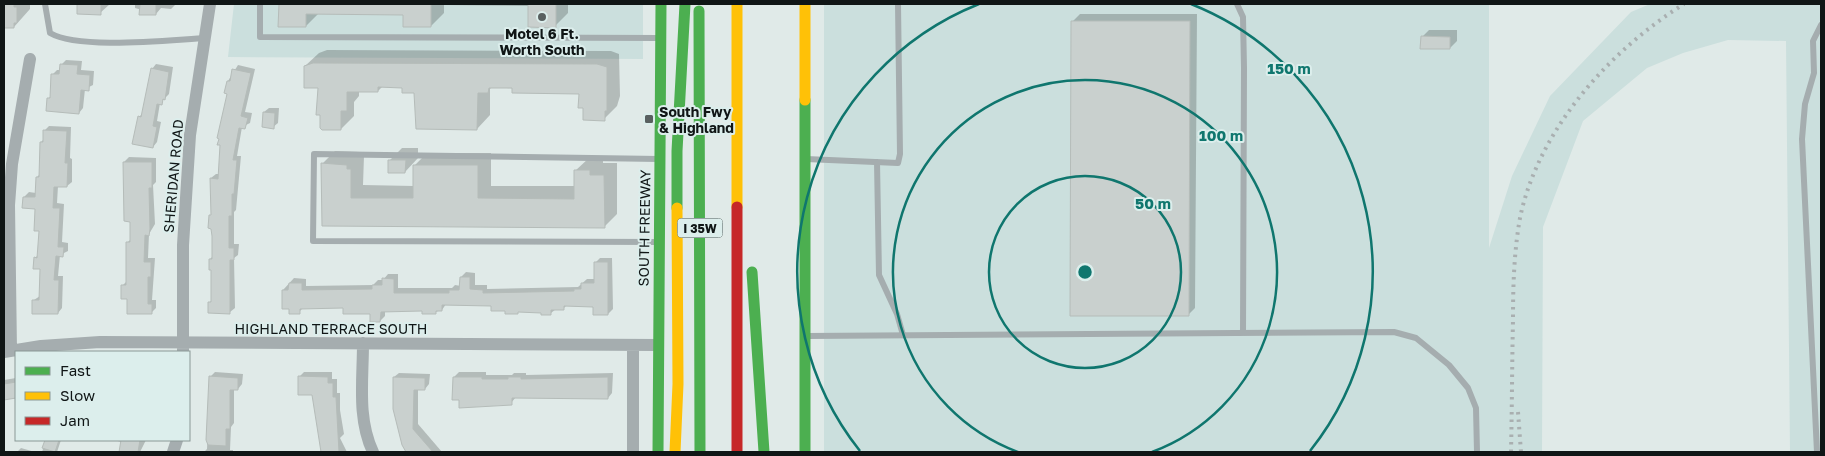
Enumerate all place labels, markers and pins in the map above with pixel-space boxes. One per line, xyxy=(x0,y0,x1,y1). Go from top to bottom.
marker: Motel 6 Ft. Worth South xyxy=(536,11,548,23)
place label: Motel 6 Ft. Worth South xyxy=(499,25,585,58)
place label: South Fwy & Highland xyxy=(659,103,734,136)
marker: South Fwy & Highland xyxy=(643,113,655,125)
centre of rings xyxy=(1076,263,1094,281)

